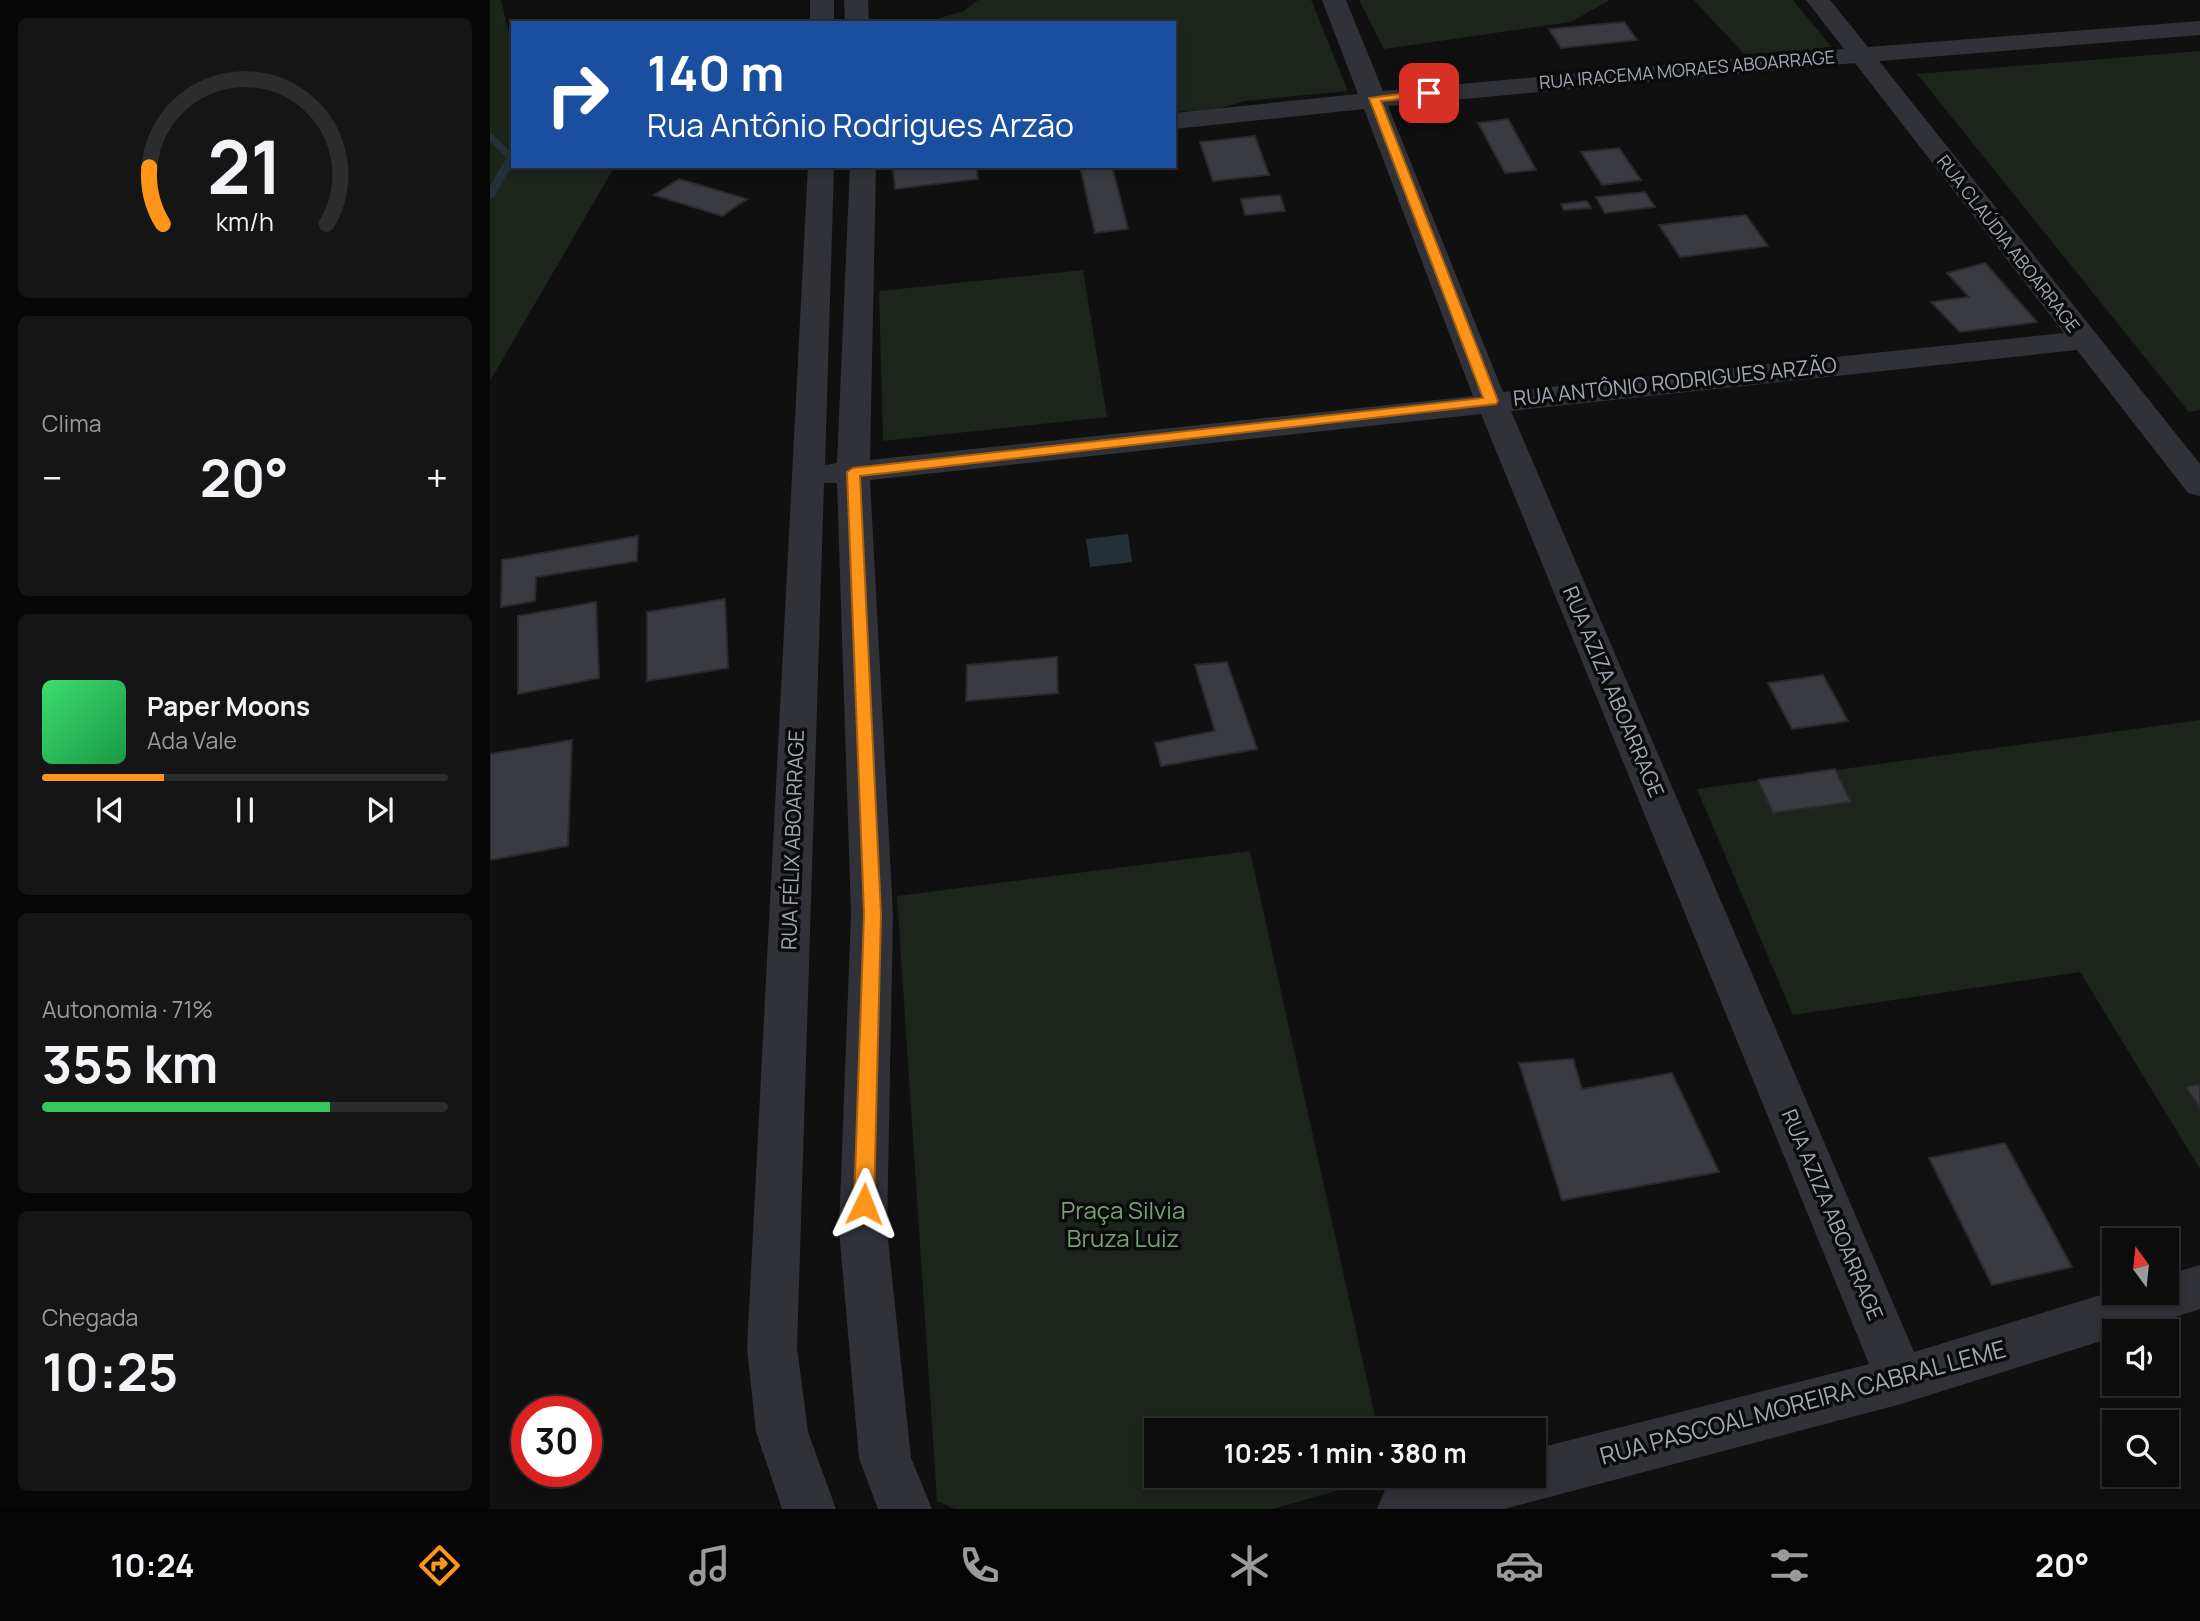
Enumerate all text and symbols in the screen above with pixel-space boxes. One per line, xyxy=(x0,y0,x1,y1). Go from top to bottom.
text: 140 m xyxy=(647,39,784,106)
street label: RUA IRACEMA MORAES ABOARRAGE xyxy=(1538,44,1836,94)
icon: right xyxy=(532,49,623,140)
pin xyxy=(1399,63,1459,123)
icon: arrive xyxy=(1410,74,1448,112)
text: Rua Antônio Rodrigues Arzão xyxy=(647,103,1074,147)
text: 21 xyxy=(207,116,283,216)
street label: RUA CLAÚDIA ABOARRAGE xyxy=(1932,150,2086,337)
text: km/h xyxy=(216,204,274,239)
street label: RUA ANTÔNIO RODRIGUES ARZÃO xyxy=(1512,350,1838,412)
text: Clima xyxy=(42,407,101,439)
text: 20° xyxy=(200,442,289,513)
text: − xyxy=(42,451,63,503)
text: + xyxy=(426,451,448,503)
street label: RUA AZIZA ABOARRAGE xyxy=(1557,582,1671,801)
text: Paper Moons xyxy=(147,688,310,724)
text: Ada Vale xyxy=(147,724,237,756)
street label: RUA FÉLIX ABOARRAGE xyxy=(774,729,810,951)
icon: previous xyxy=(91,791,129,829)
icon: pause xyxy=(226,791,264,829)
icon: next xyxy=(361,791,399,829)
text: Autonomia · 71% xyxy=(42,993,213,1025)
text: 355 km xyxy=(42,1028,218,1099)
street label: RUA AZIZA ABOARRAGE xyxy=(1776,1105,1890,1324)
position arrow xyxy=(827,1167,901,1241)
park label: Praça Silvia Bruza Luiz xyxy=(1061,1193,1185,1254)
north arrow xyxy=(2102,1228,2179,1306)
map controls xyxy=(2102,1228,2179,1487)
text: Chegada xyxy=(42,1301,138,1333)
button: sound xyxy=(2102,1319,2179,1396)
street label: RUA PASCOAL MOREIRA CABRAL LEME xyxy=(1596,1331,2009,1472)
text: 10:25 xyxy=(42,1336,178,1407)
speed limit sign: 30 xyxy=(511,1396,602,1487)
button: search xyxy=(2102,1410,2179,1487)
text: 10:25 · 1 min · 380 m xyxy=(1223,1435,1467,1471)
icon: directions xyxy=(415,1541,464,1590)
icon: music xyxy=(685,1541,734,1590)
icon: phone xyxy=(955,1541,1004,1590)
icon: climate xyxy=(1225,1541,1274,1590)
icon: car xyxy=(1495,1541,1544,1590)
icon: filters xyxy=(1765,1541,1814,1590)
text: 10:24 xyxy=(110,1543,194,1587)
text: 20° xyxy=(2035,1543,2089,1587)

